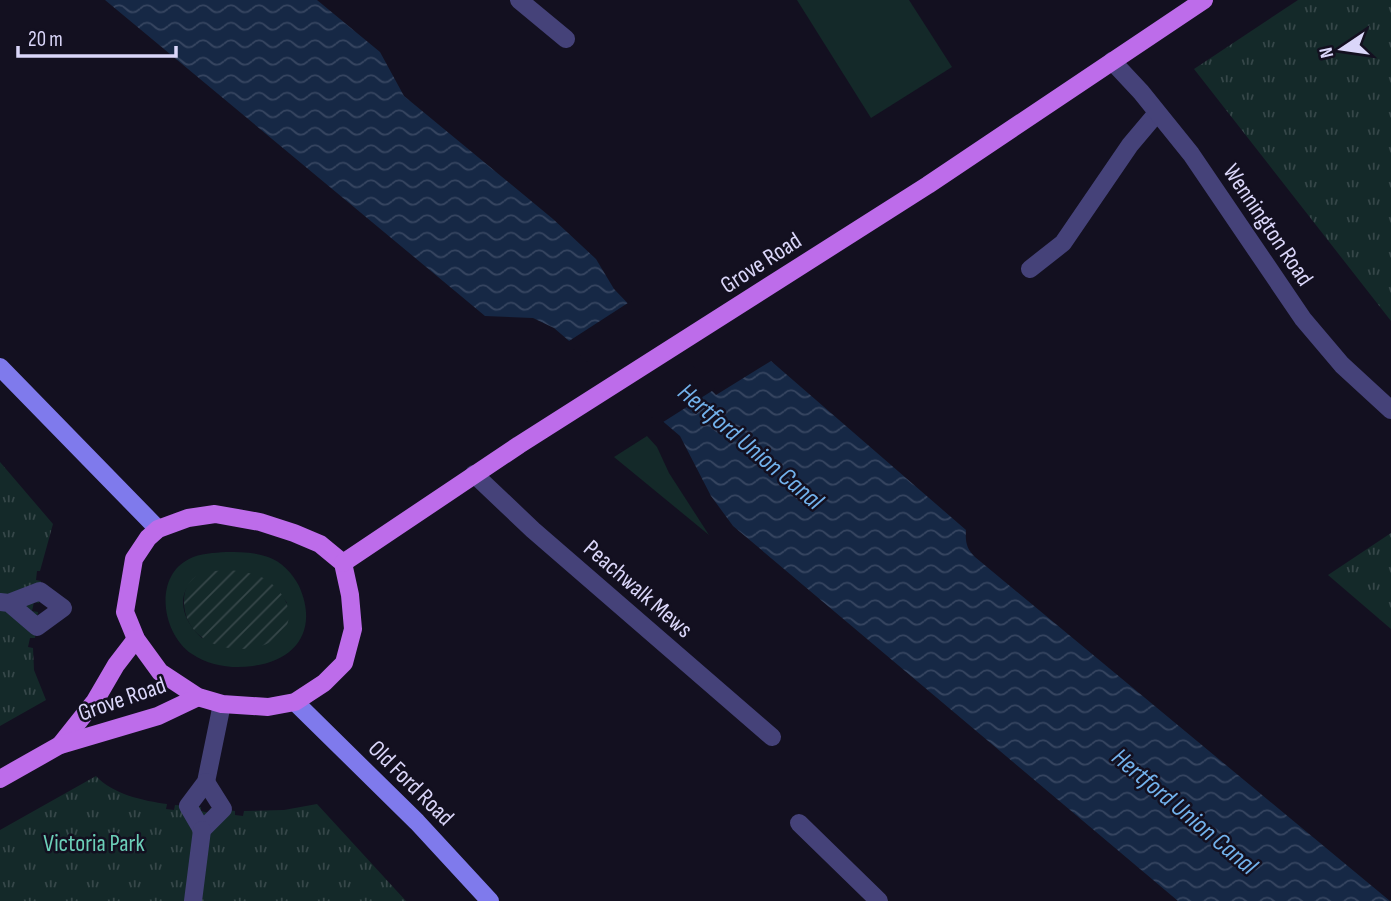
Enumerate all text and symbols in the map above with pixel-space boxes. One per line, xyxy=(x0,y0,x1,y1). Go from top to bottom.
scale bar xyxy=(18,14,175,58)
north arrow xyxy=(1307,14,1377,84)
text: 20 m xyxy=(28,27,63,52)
text: N xyxy=(1315,45,1339,60)
street label: Wennington Road xyxy=(1217,159,1319,291)
street label: Grove Road xyxy=(715,226,807,300)
water label: Hertford Union Canal xyxy=(671,377,830,518)
street label: Peachwalk Mews xyxy=(578,534,698,644)
street label: Grove Road xyxy=(74,671,170,727)
street label: Old Ford Road xyxy=(362,734,460,832)
water label: Hertford Union Canal xyxy=(1105,742,1264,883)
park label: Victoria Park xyxy=(43,829,145,858)

